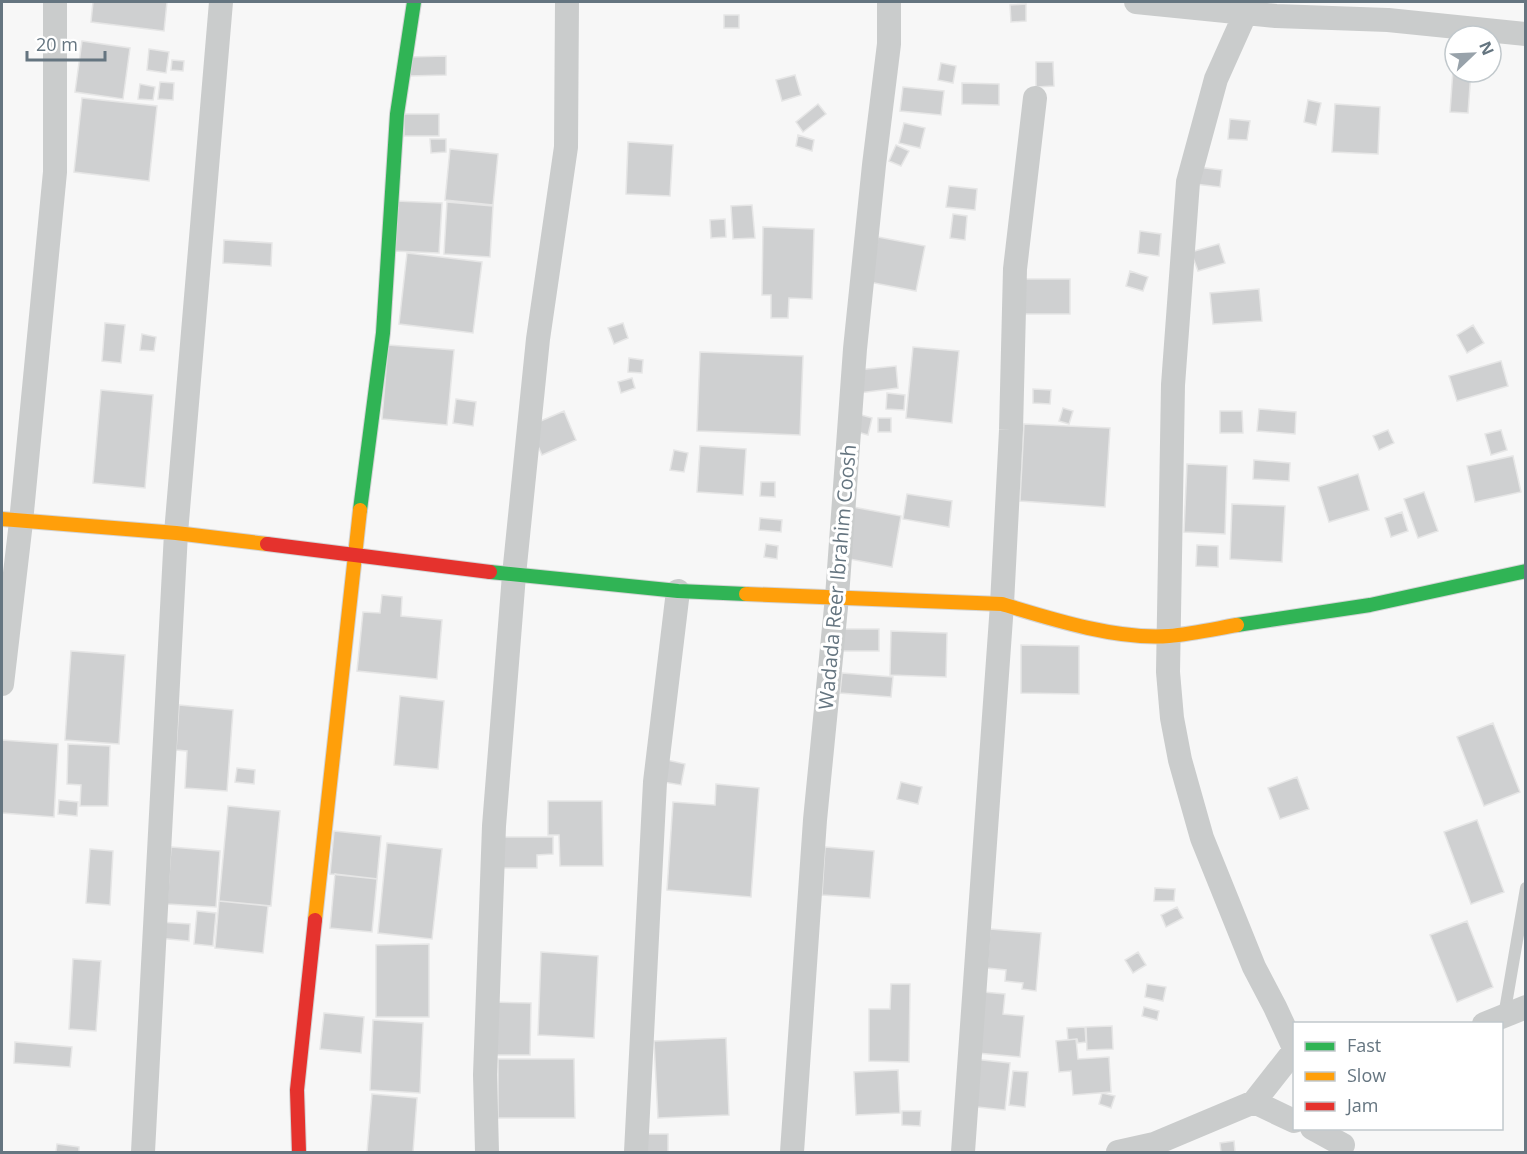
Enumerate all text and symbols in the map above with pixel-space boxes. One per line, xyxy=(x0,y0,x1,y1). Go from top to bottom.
scale bar xyxy=(27,24,105,62)
north arrow xyxy=(1443,24,1503,84)
text: 20 m xyxy=(36,32,78,56)
text: N xyxy=(1474,38,1499,58)
street label: Wadada Reer Ibrahim Coosh xyxy=(812,443,862,711)
legend xyxy=(1293,1022,1503,1130)
text: Fast xyxy=(1347,1033,1381,1057)
text: Slow xyxy=(1347,1063,1386,1087)
text: Jam xyxy=(1345,1093,1379,1117)

